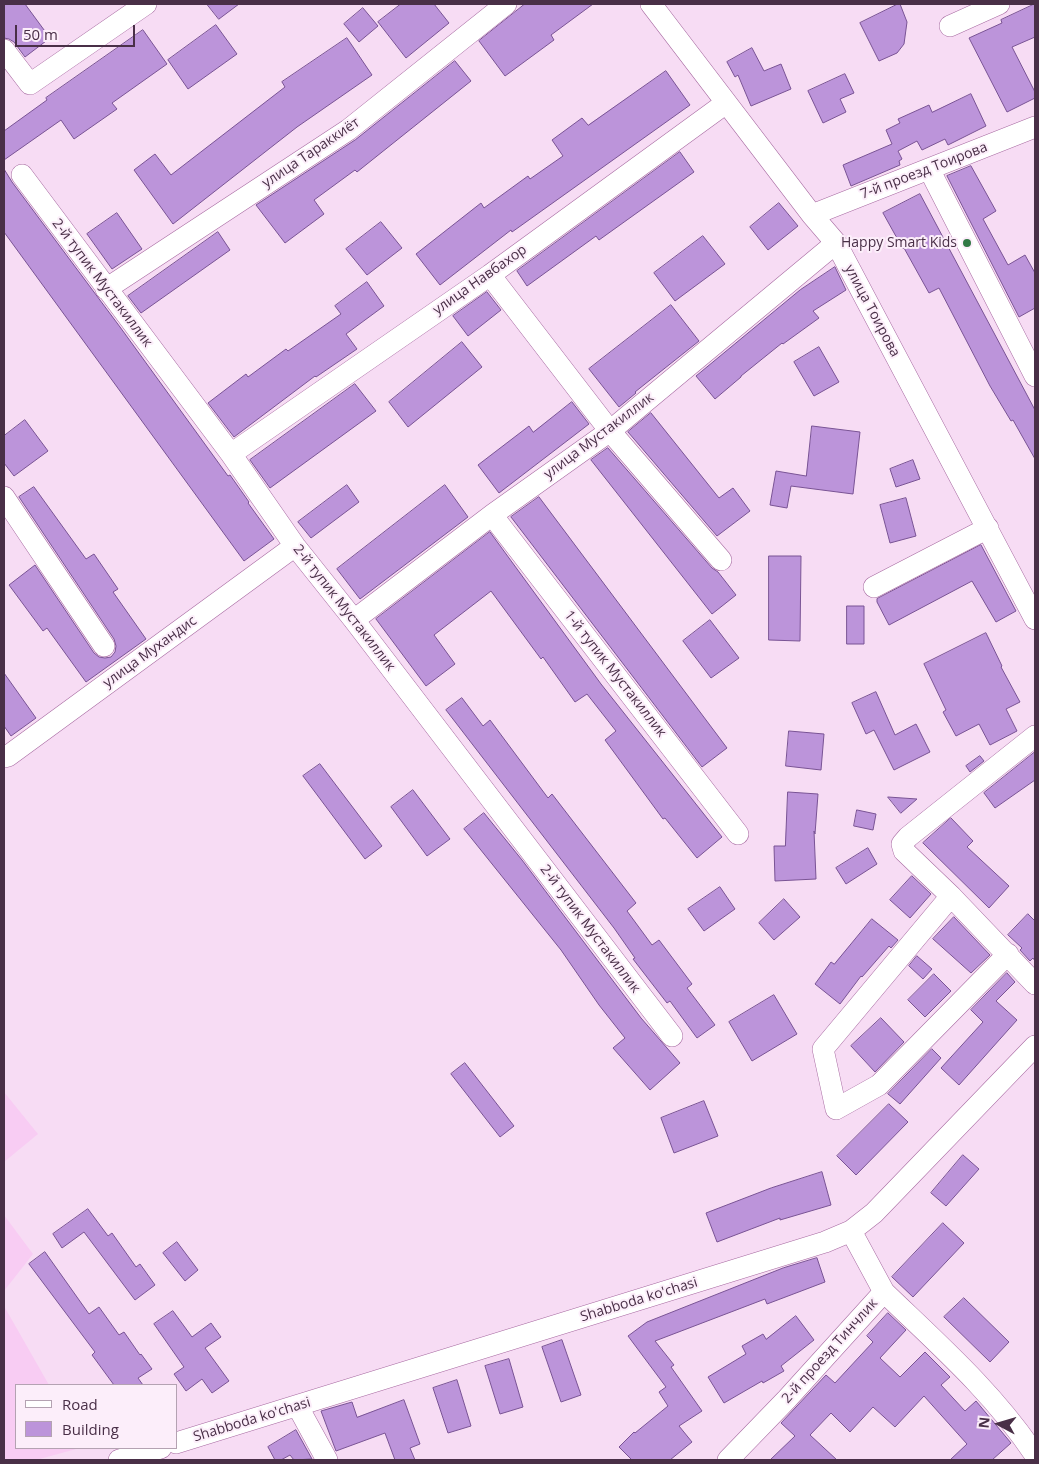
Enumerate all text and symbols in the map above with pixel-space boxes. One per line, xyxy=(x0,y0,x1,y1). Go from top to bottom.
scale bar xyxy=(18,15,138,47)
text: 50 m xyxy=(23,24,58,44)
street label: улица Тараккиёт xyxy=(259,114,363,192)
street label: 7-й проезд Тоирова xyxy=(858,139,990,203)
street label: 2-й тупик Мустакиллик xyxy=(48,216,156,350)
place label: Happy Smart Kids xyxy=(841,235,957,251)
marker: Happy Smart Kids xyxy=(961,237,973,249)
street label: улица Навбахор xyxy=(430,241,530,319)
street label: улица Тоирова xyxy=(841,262,903,360)
street label: улица Мустакиллик xyxy=(541,389,657,483)
street label: 2-й тупик Мустакиллик xyxy=(289,541,399,675)
street label: 1-й тупик Мустакиллик xyxy=(560,607,670,741)
street label: улица Мухандис xyxy=(100,612,200,692)
street label: 2-й тупик Мустакиллик xyxy=(536,862,644,996)
street label: Shabboda ko'chasi xyxy=(578,1274,700,1326)
street label: 2-й проезд Тинчлик xyxy=(779,1295,881,1407)
legend xyxy=(15,1384,178,1449)
text: Road xyxy=(62,1394,98,1414)
street label: Shabboda ko'chasi xyxy=(191,1394,313,1446)
north arrow xyxy=(974,1399,1024,1449)
text: N xyxy=(974,1416,994,1429)
text: Building xyxy=(62,1419,119,1439)

